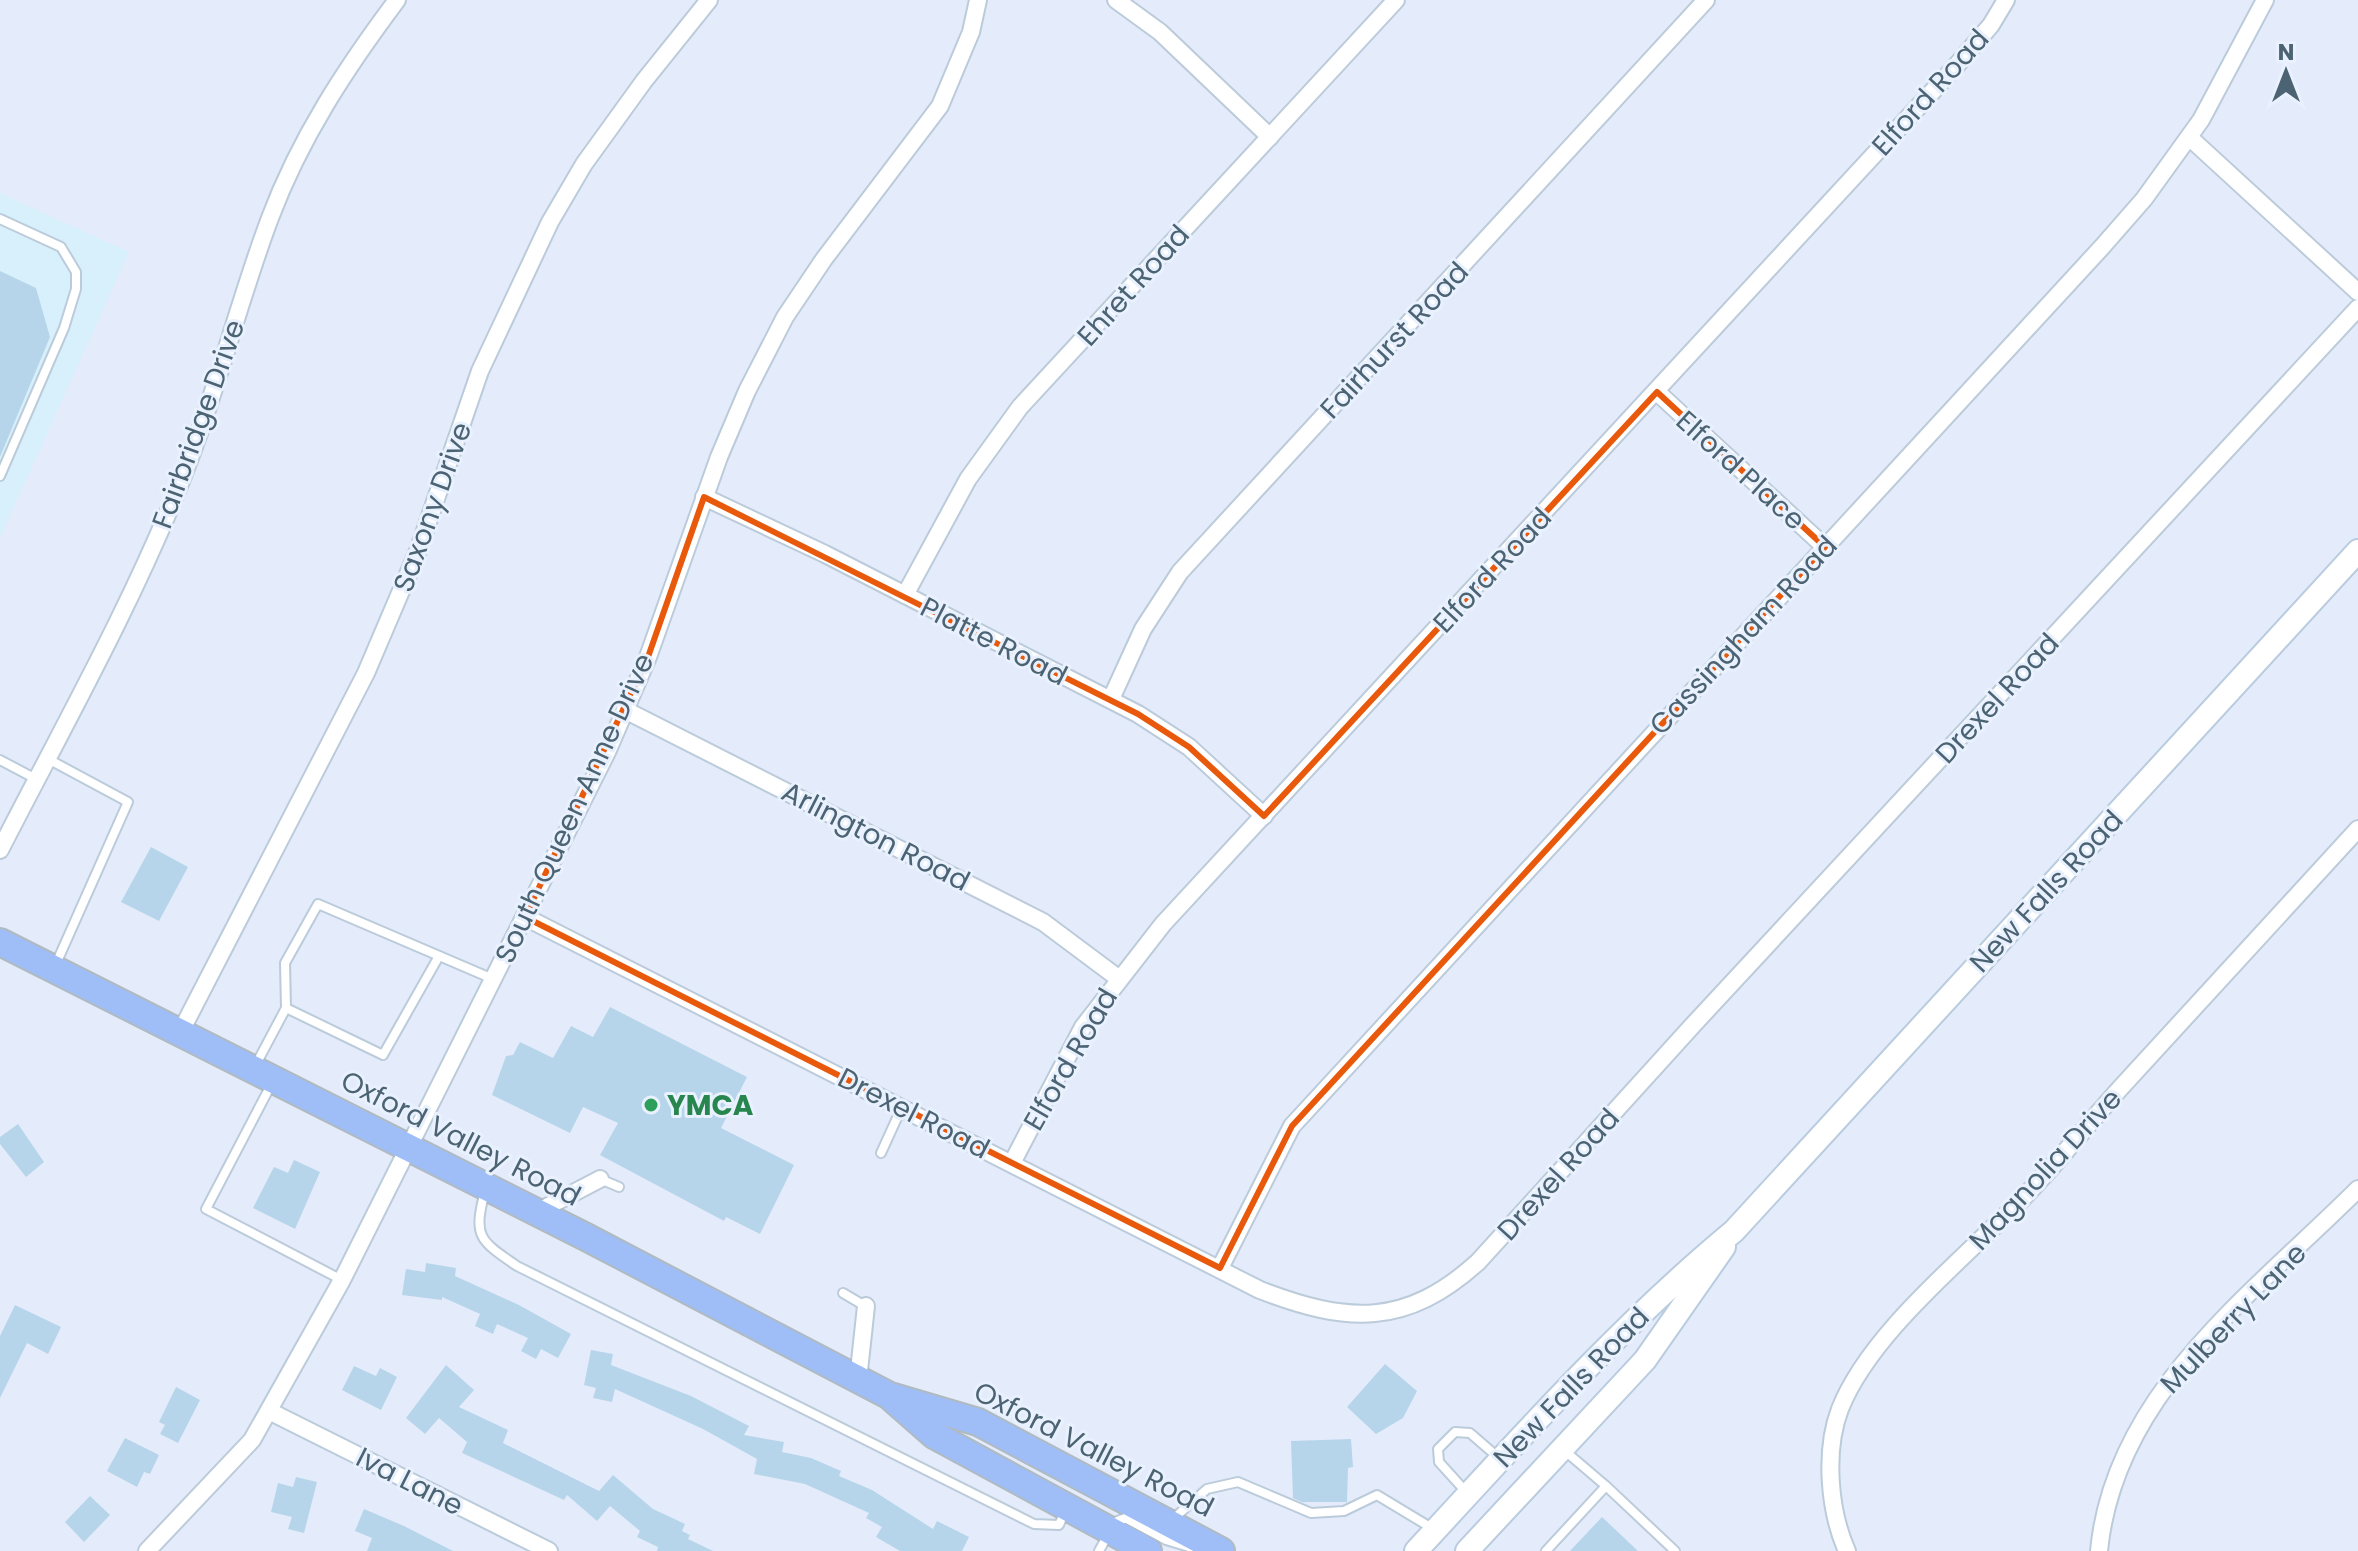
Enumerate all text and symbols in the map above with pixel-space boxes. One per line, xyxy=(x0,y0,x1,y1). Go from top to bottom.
street label: Elford Road xyxy=(1863,21,1998,164)
north arrow xyxy=(2246,32,2326,112)
text: N xyxy=(2278,37,2294,68)
street label: Ehret Road xyxy=(1069,216,1198,354)
street label: Fairhurst Road xyxy=(1311,253,1477,427)
street label: Fairbridge Drive xyxy=(143,314,254,534)
street label: Elford Place xyxy=(1668,402,1814,539)
street label: Saxony Drive xyxy=(384,417,481,598)
street label: Elford Road xyxy=(1424,499,1561,641)
street label: Cassingham Road xyxy=(1641,527,1846,744)
street label: Platte Road xyxy=(914,588,1074,695)
street label: Drexel Road xyxy=(1927,625,2068,772)
street label: South Queen Anne Drive xyxy=(485,647,663,969)
street label: Arlington Road xyxy=(775,772,977,901)
street label: New Falls Road xyxy=(1961,802,2132,981)
street label: Elford Road xyxy=(1014,981,1127,1137)
street label: Drexel Road xyxy=(831,1058,996,1168)
street label: Oxford Valley Road xyxy=(334,1061,587,1216)
street label: Magnolia Drive xyxy=(1960,1080,2131,1259)
place label: YMCA xyxy=(667,1086,754,1125)
marker: YMCA xyxy=(642,1096,660,1114)
street label: Drexel Road xyxy=(1488,1100,1628,1249)
street label: Mulberry Lane xyxy=(2151,1234,2315,1402)
street label: New Falls Road xyxy=(1485,1299,1658,1476)
street label: Oxford Valley Road xyxy=(967,1372,1220,1527)
street label: Iva Lane xyxy=(350,1438,470,1525)

